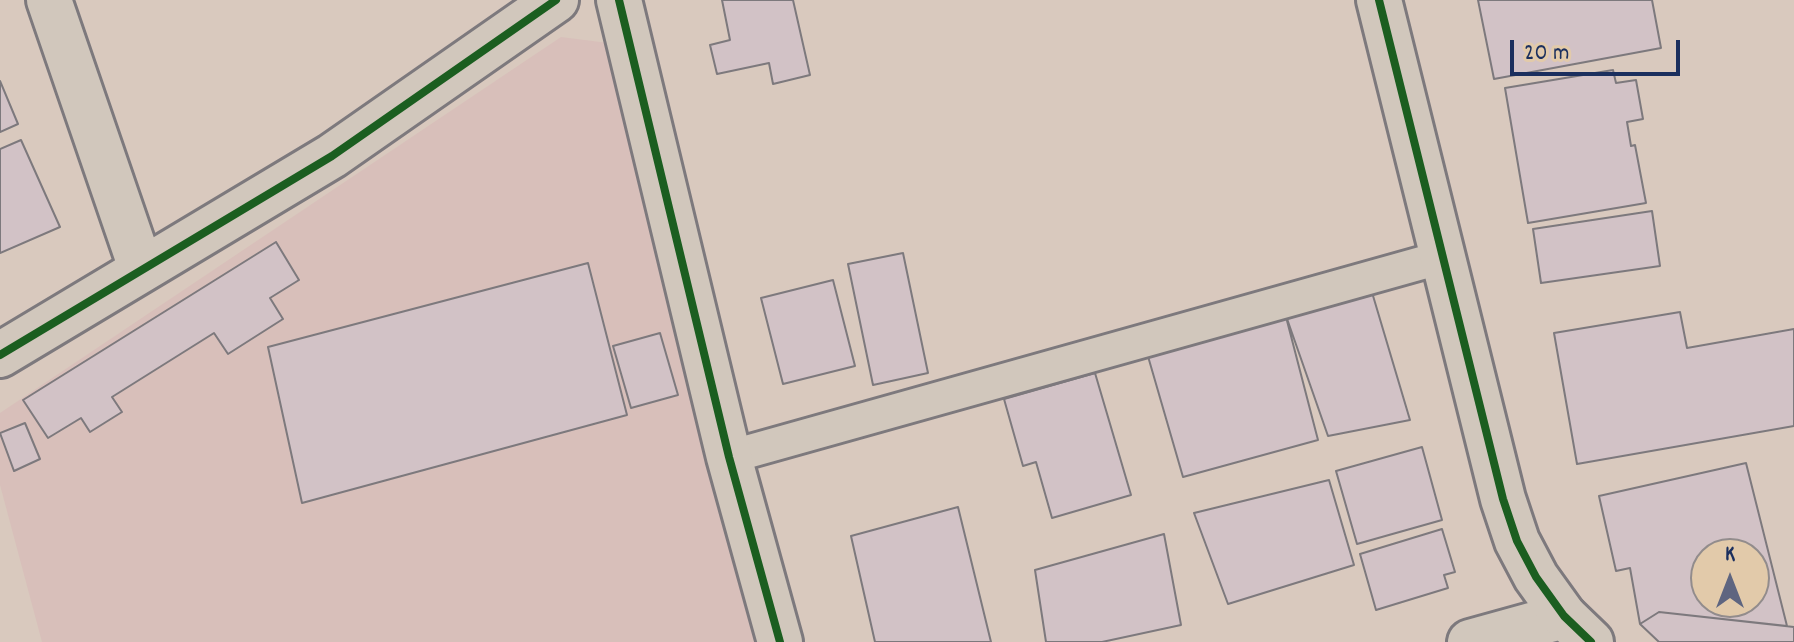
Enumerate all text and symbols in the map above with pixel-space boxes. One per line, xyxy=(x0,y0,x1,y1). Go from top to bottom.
scale bar xyxy=(1514,24,1684,74)
text: 20 m xyxy=(1524,37,1570,71)
north arrow xyxy=(1690,538,1770,618)
text: K xyxy=(1725,540,1735,571)

